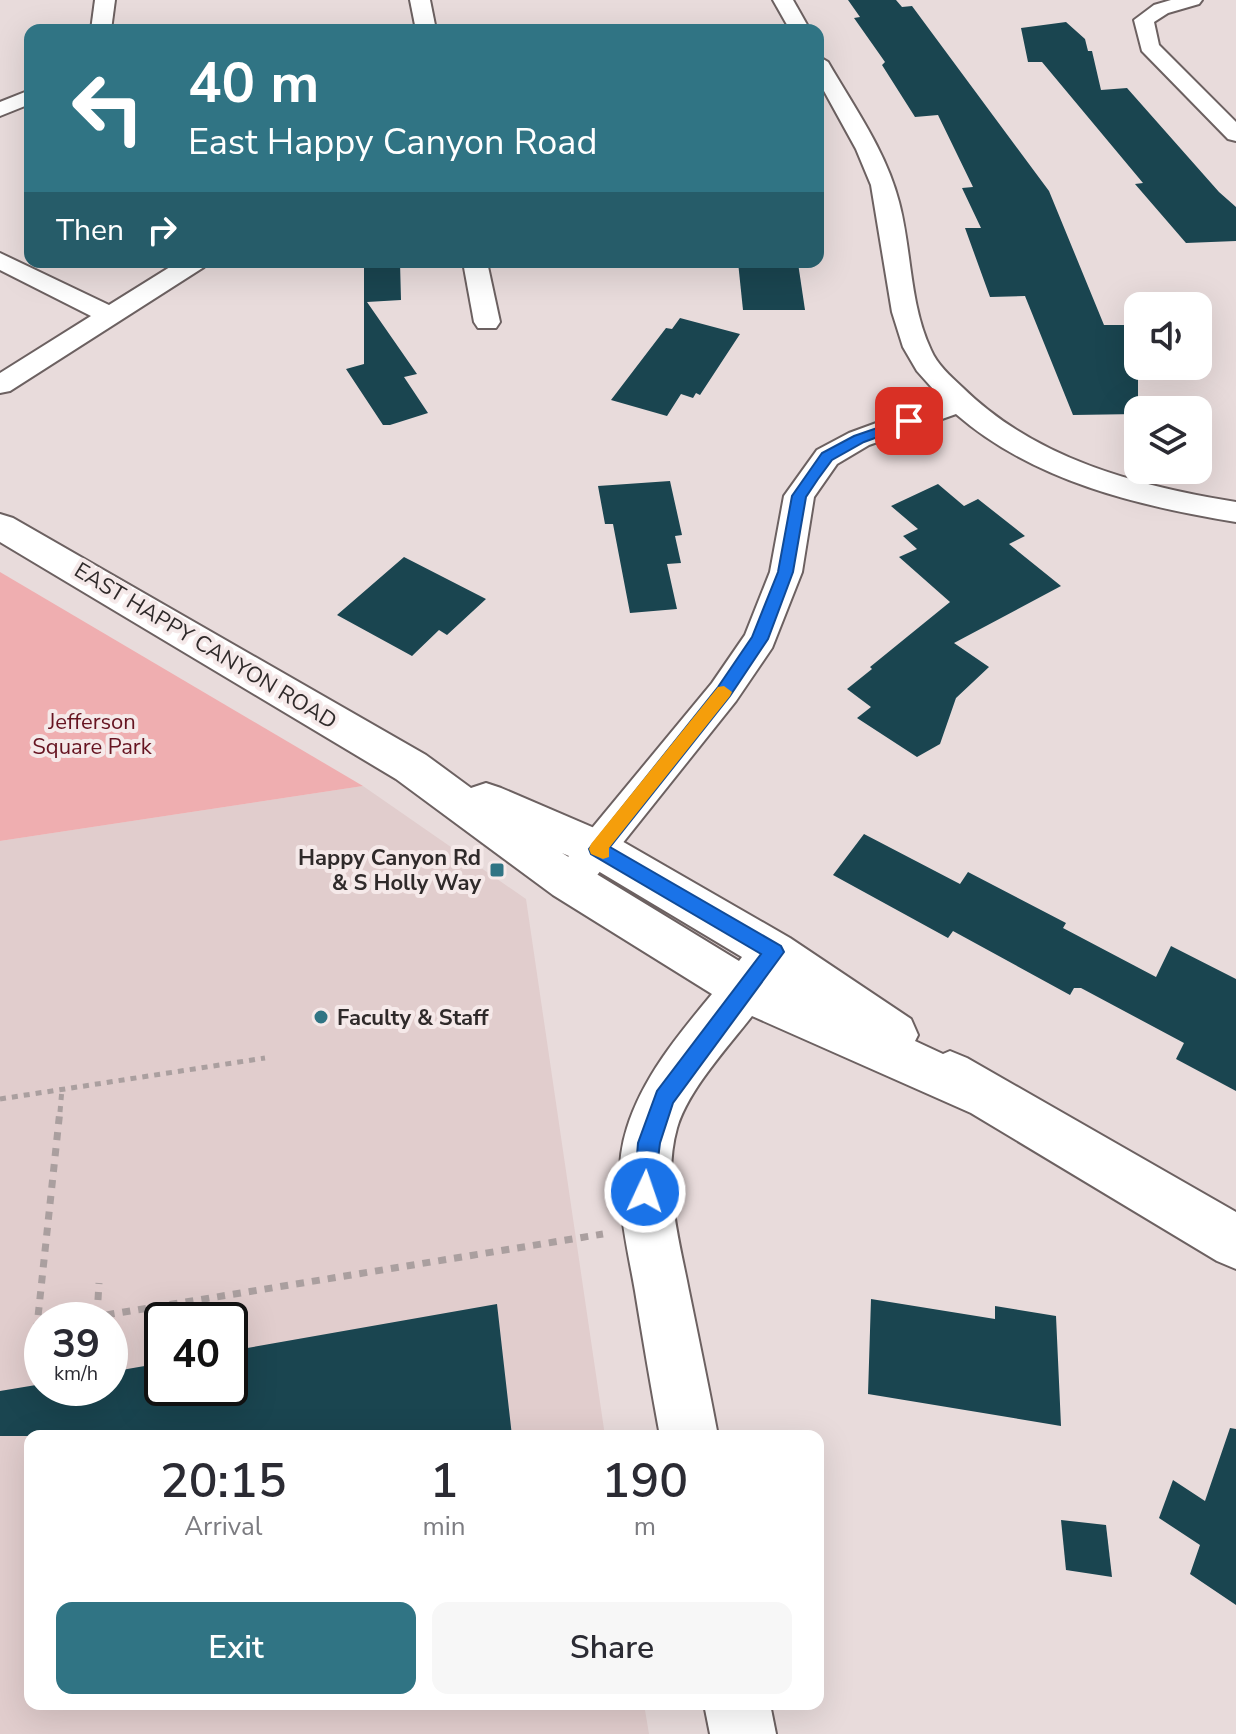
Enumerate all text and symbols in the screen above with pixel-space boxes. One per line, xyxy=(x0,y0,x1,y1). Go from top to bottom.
text: 40 m xyxy=(188,45,319,122)
icon: left xyxy=(56,56,160,160)
text: East Happy Canyon Road xyxy=(188,118,597,167)
icon: right xyxy=(140,208,184,252)
text: Then xyxy=(56,210,124,251)
map controls xyxy=(1124,292,1212,484)
button: sound xyxy=(1124,292,1212,380)
pin xyxy=(875,387,943,455)
button: layers xyxy=(1124,396,1212,484)
icon: arrive xyxy=(887,399,931,443)
street label: EAST HAPPY CANYON ROAD xyxy=(69,555,342,736)
park label: Jefferson Square Park xyxy=(32,707,153,762)
place label: Happy Canyon Rd & S Holly Way xyxy=(298,843,481,898)
marker: Happy Canyon Rd & S Holly Way xyxy=(488,861,506,879)
place label: Faculty & Staff xyxy=(337,1003,490,1033)
marker: Faculty & Staff xyxy=(312,1008,330,1026)
position arrow xyxy=(603,1150,687,1234)
speed limit sign: 40 xyxy=(144,1302,248,1406)
text: 39 xyxy=(52,1317,100,1371)
text: km/h xyxy=(54,1360,98,1387)
text: 20:15 xyxy=(160,1448,287,1514)
text: 1 xyxy=(430,1448,458,1514)
text: 190 xyxy=(602,1448,688,1514)
text: Arrival xyxy=(184,1509,262,1544)
text: min xyxy=(423,1509,466,1544)
text: m xyxy=(634,1509,656,1544)
button: Exit xyxy=(56,1602,416,1694)
button: Share xyxy=(432,1602,792,1694)

